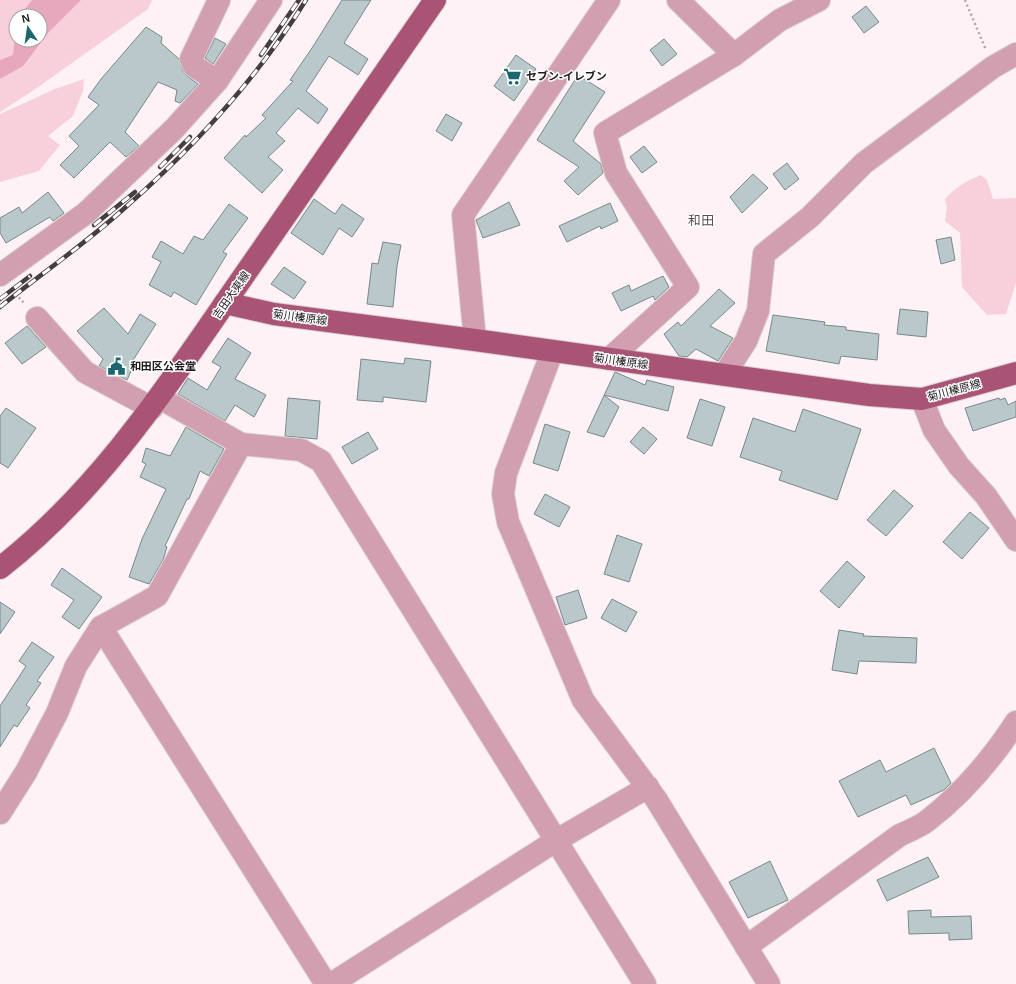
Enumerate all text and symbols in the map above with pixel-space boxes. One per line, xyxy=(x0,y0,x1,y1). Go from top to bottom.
north arrow xyxy=(8,8,48,48)
text: N xyxy=(21,12,31,25)
supermarket icon: セブン-イレブン xyxy=(503,66,523,86)
place label: セブン-イレブン xyxy=(526,70,607,82)
district label: 和田 xyxy=(688,213,714,228)
street label: 吉田大東線 xyxy=(210,269,252,321)
street label: 菊川榛原線 xyxy=(272,307,328,327)
street label: 菊川榛原線 xyxy=(593,351,649,371)
public building icon: 和田区公会堂 xyxy=(107,356,127,376)
place label: 和田区公会堂 xyxy=(130,360,196,372)
street label: 菊川榛原線 xyxy=(926,377,982,403)

